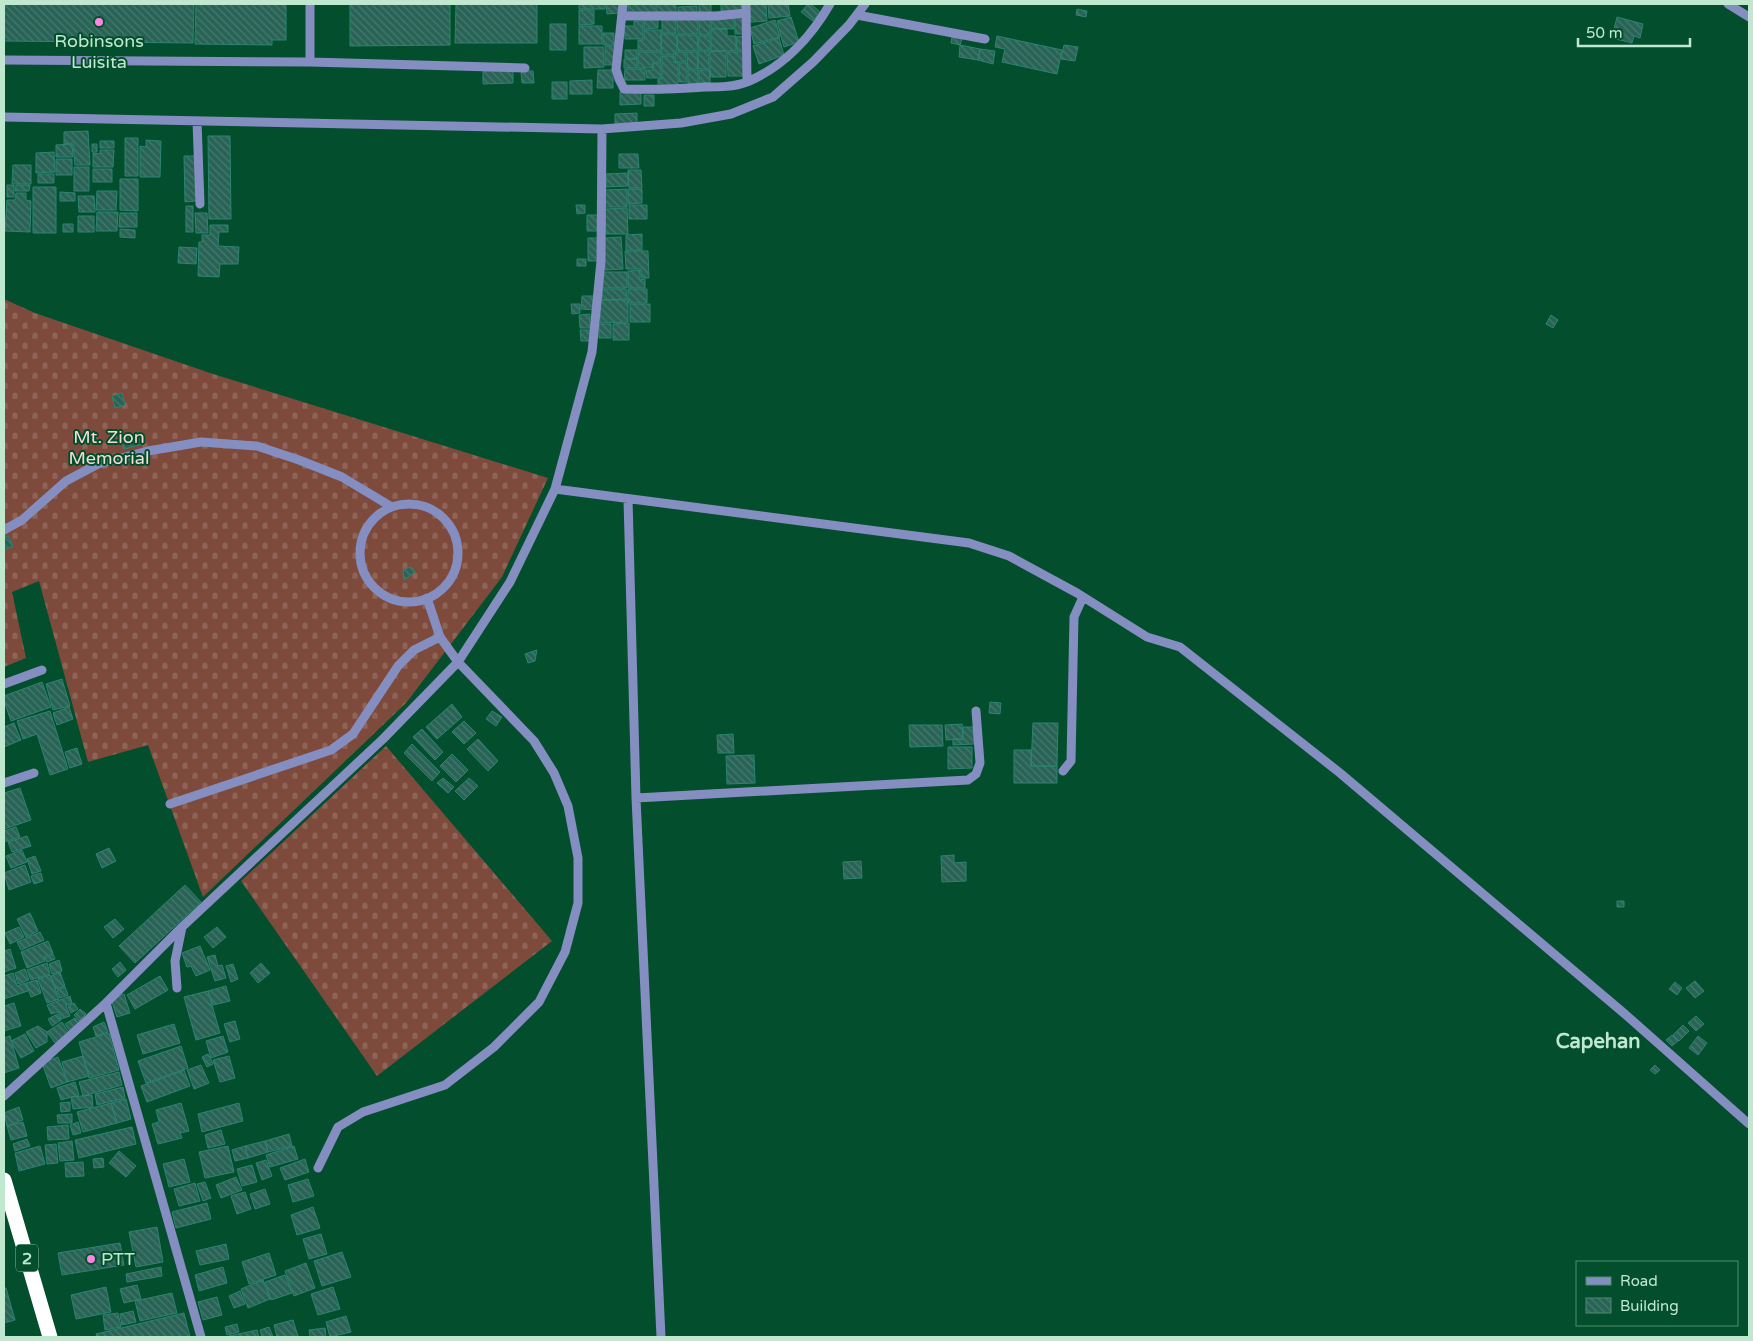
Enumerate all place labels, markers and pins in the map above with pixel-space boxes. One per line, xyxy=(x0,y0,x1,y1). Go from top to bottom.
marker: Robinsons Luisita xyxy=(93,16,105,28)
place label: Robinsons Luisita xyxy=(54,30,144,73)
place label: PTT xyxy=(101,1248,135,1270)
marker: PTT xyxy=(85,1253,97,1265)

